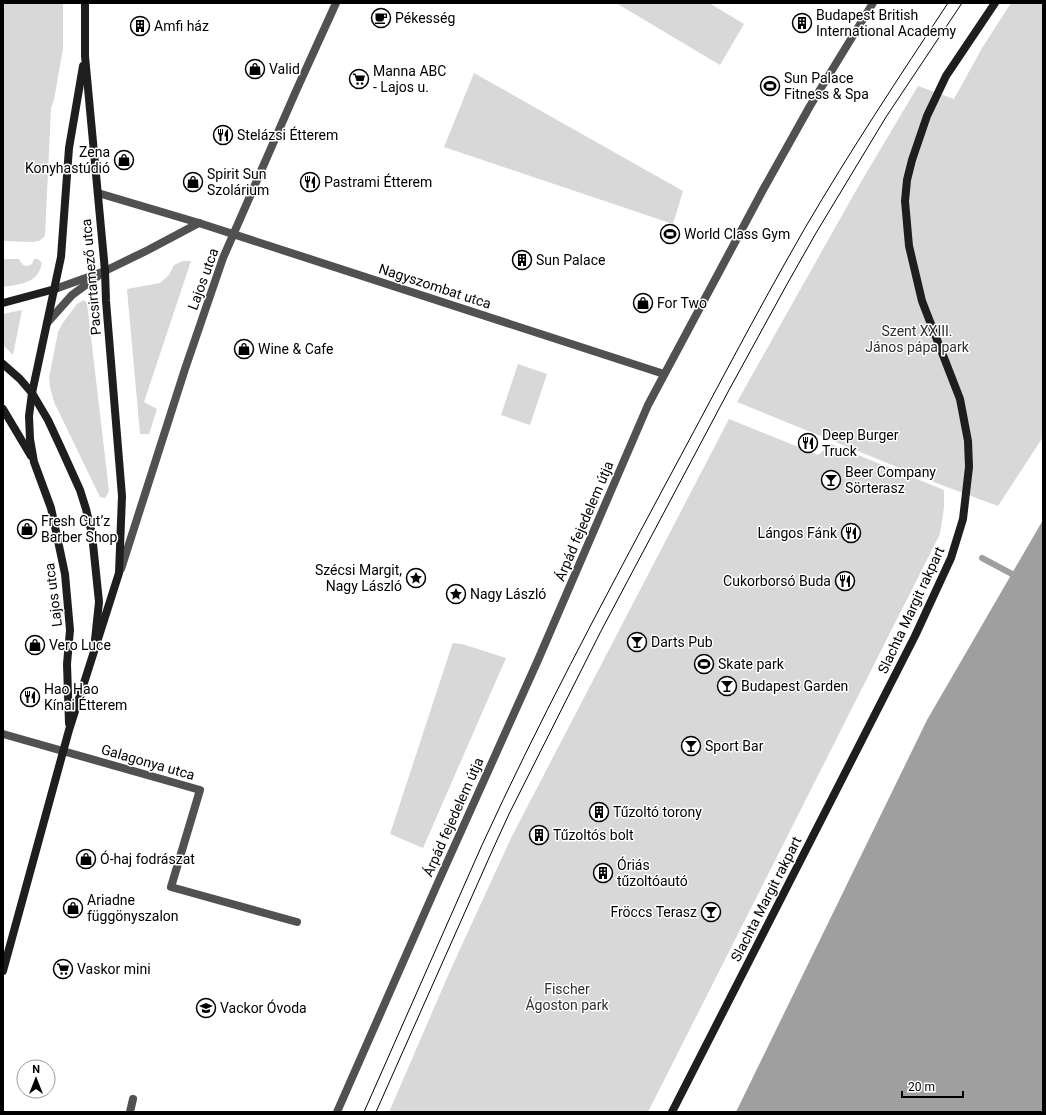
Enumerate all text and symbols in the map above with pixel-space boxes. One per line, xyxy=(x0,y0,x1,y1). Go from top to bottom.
cafe icon: Pékesség xyxy=(370,7,392,29)
place label: Budapest British International Academy xyxy=(816,7,956,39)
place label: Pékesség xyxy=(395,10,455,26)
building icon: Budapest British International Academy xyxy=(791,12,813,34)
building icon: Amfi ház xyxy=(129,15,151,37)
place label: Amfi ház xyxy=(154,18,209,34)
shop icon: Valid xyxy=(244,58,266,80)
place label: Valid xyxy=(269,61,300,77)
place label: Manna ABC - Lajos u. xyxy=(373,63,446,95)
supermarket icon: Manna ABC - Lajos u. xyxy=(348,68,370,90)
place label: Sun Palace Fitness & Spa xyxy=(784,70,869,102)
sports icon: Sun Palace Fitness & Spa xyxy=(759,75,781,97)
restaurant icon: Stelázsi Étterem xyxy=(212,124,234,146)
place label: Stelázsi Étterem xyxy=(237,126,338,143)
place label: Zena Konyhastúdió xyxy=(25,144,110,176)
shop icon: Zena Konyhastúdió xyxy=(113,149,135,171)
place label: Spirit Sun Szolárium xyxy=(207,166,269,198)
shop icon: Spirit Sun Szolárium xyxy=(182,171,204,193)
restaurant icon: Pastrami Étterem xyxy=(299,171,321,193)
place label: Pastrami Étterem xyxy=(324,173,432,190)
street label: Pacsirtamező utca xyxy=(78,218,104,336)
sports icon: World Class Gym xyxy=(659,223,681,245)
place label: World Class Gym xyxy=(684,226,790,242)
street label: Lajos utca xyxy=(184,246,222,312)
building icon: Sun Palace xyxy=(511,249,533,271)
place label: Sun Palace xyxy=(536,252,605,268)
street label: Nagyszombat utca xyxy=(377,260,493,312)
shop icon: For Two xyxy=(632,292,654,314)
place label: For Two xyxy=(657,295,707,311)
park label: Szent XXIII. János pápa park xyxy=(865,323,970,355)
shop icon: Wine & Cafe xyxy=(233,338,255,360)
place label: Wine & Cafe xyxy=(258,341,334,357)
place label: Deep Burger Truck xyxy=(822,427,899,459)
restaurant icon: Deep Burger Truck xyxy=(797,432,819,454)
street label: Árpád fejedelem útja xyxy=(551,458,617,583)
place label: Beer Company Sörterasz xyxy=(845,464,936,496)
bar icon: Beer Company Sörterasz xyxy=(820,469,842,491)
place label: Fresh Cut’z Barber Shop xyxy=(41,513,118,545)
shop icon: Fresh Cut’z Barber Shop xyxy=(16,518,38,540)
restaurant icon: Lángos Fánk xyxy=(840,522,862,544)
place label: Lángos Fánk xyxy=(758,525,838,541)
street label: Slachta Margit rakpart xyxy=(875,544,948,676)
street label: Lajos utca xyxy=(41,562,65,628)
place label: Szécsi Margit, Nagy László xyxy=(315,562,402,594)
place icon: Szécsi Margit, Nagy László xyxy=(405,567,427,589)
restaurant icon: Cukorborsó Buda xyxy=(834,570,856,592)
place label: Cukorborsó Buda xyxy=(723,573,831,589)
place icon: Nagy László xyxy=(445,583,467,605)
place label: Nagy László xyxy=(470,586,546,602)
bar icon: Darts Pub xyxy=(626,631,648,653)
shop icon: Vero Luce xyxy=(24,634,46,656)
place label: Darts Pub xyxy=(651,634,713,650)
place label: Vero Luce xyxy=(49,637,111,653)
sports icon: Skate park xyxy=(693,653,715,675)
place label: Skate park xyxy=(718,656,785,672)
bar icon: Budapest Garden xyxy=(716,675,738,697)
place label: Budapest Garden xyxy=(741,678,848,694)
place label: Hao Hao Kínai Étterem xyxy=(44,681,127,713)
restaurant icon: Hao Hao Kínai Étterem xyxy=(19,686,41,708)
bar icon: Sport Bar xyxy=(680,735,702,757)
place label: Sport Bar xyxy=(705,738,764,754)
street label: Galagonya utca xyxy=(99,741,197,783)
street label: Árpád fejedelem útja xyxy=(419,755,487,879)
building icon: Tűzoltó torony xyxy=(588,801,610,823)
place label: Tűzoltó torony xyxy=(613,804,702,820)
building icon: Tűzoltós bolt xyxy=(528,824,550,846)
place label: Tűzoltós bolt xyxy=(553,827,634,843)
street label: Slachta Margit rakpart xyxy=(728,833,805,964)
shop icon: Ó-haj fodrászat xyxy=(75,848,97,870)
place label: Ó-haj fodrászat xyxy=(100,850,195,867)
place label: Óriás tűzoltóautó xyxy=(617,856,688,889)
building icon: Óriás tűzoltóautó xyxy=(592,862,614,884)
place label: Ariadne függönyszalon xyxy=(87,892,179,924)
shop icon: Ariadne függönyszalon xyxy=(62,897,84,919)
bar icon: Fröccs Terasz xyxy=(700,901,722,923)
place label: Fröccs Terasz xyxy=(610,904,697,920)
supermarket icon: Vaskor mini xyxy=(52,958,74,980)
place label: Vaskor mini xyxy=(77,961,151,977)
park label: Fischer Ágoston park xyxy=(525,981,609,1013)
school or university icon: Vackor Óvoda xyxy=(195,997,217,1019)
place label: Vackor Óvoda xyxy=(220,999,307,1016)
north arrow xyxy=(16,1059,56,1099)
text: N xyxy=(32,1063,40,1076)
scale bar xyxy=(902,1073,963,1099)
text: 20 m xyxy=(908,1080,935,1094)

